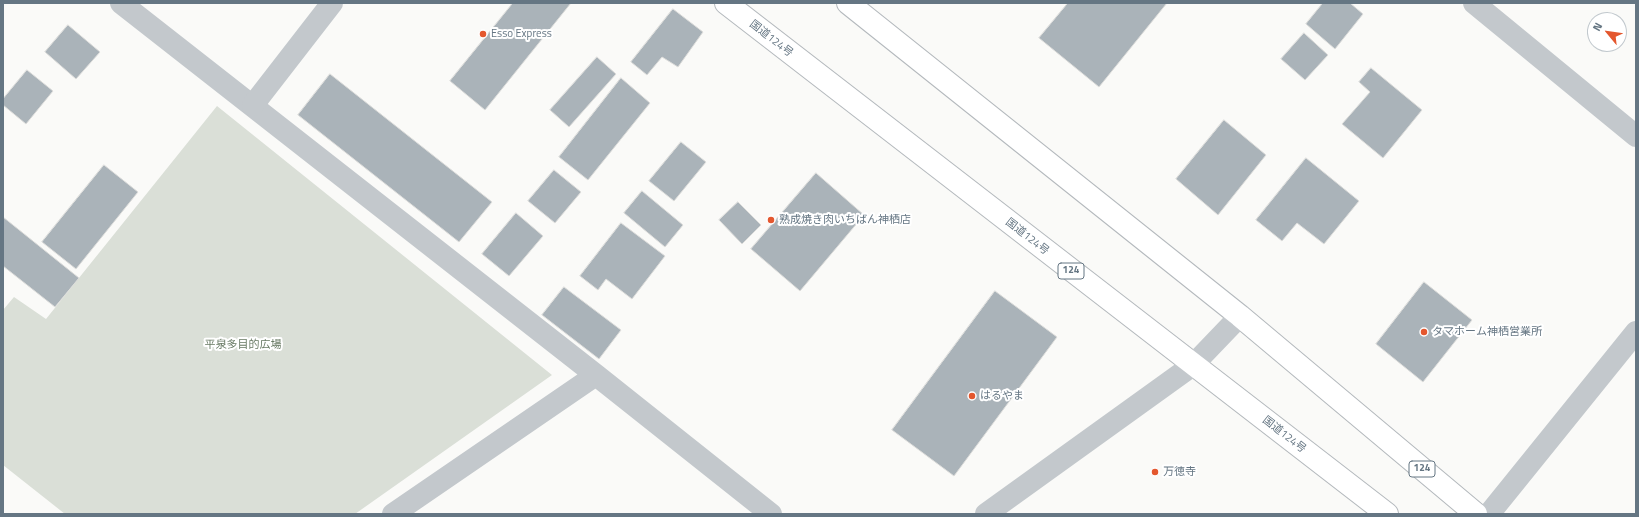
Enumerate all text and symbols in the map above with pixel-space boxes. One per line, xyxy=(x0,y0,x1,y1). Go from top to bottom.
north arrow xyxy=(1587,12,1627,52)
street label: 国道124号 xyxy=(747,18,795,60)
text: N xyxy=(1589,19,1606,34)
place label: Esso Express xyxy=(491,27,552,41)
marker: Esso Express xyxy=(478,29,488,39)
place label: 熟成焼き肉いちばん神栖店 xyxy=(779,213,911,227)
marker: 熟成焼き肉いちばん神栖店 xyxy=(766,215,776,225)
street label: 国道124号 xyxy=(1003,216,1051,258)
road number: 124 xyxy=(1058,263,1084,279)
place label: タマホーム神栖営業所 xyxy=(1432,325,1542,339)
marker: タマホーム神栖営業所 xyxy=(1419,327,1429,337)
park label: 平泉多目的広場 xyxy=(205,338,281,352)
place label: はるやま xyxy=(980,389,1024,403)
marker: はるやま xyxy=(967,391,977,401)
street label: 国道124号 xyxy=(1260,414,1308,456)
road number: 124 xyxy=(1409,461,1435,477)
place label: 万徳寺 xyxy=(1163,465,1196,479)
marker: 万徳寺 xyxy=(1150,467,1160,477)

